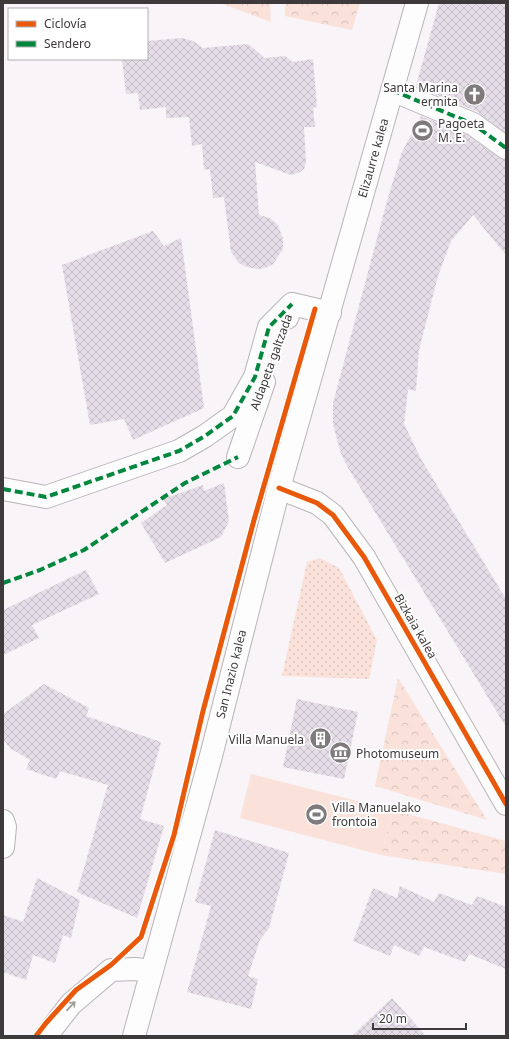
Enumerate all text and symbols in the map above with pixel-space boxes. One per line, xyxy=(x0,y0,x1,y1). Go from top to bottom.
legend xyxy=(8,8,148,60)
text: Ciclovía xyxy=(44,15,86,32)
text: Sendero xyxy=(44,35,91,52)
place label: Santa Marina ermita xyxy=(383,79,458,110)
church icon: Santa Marina ermita xyxy=(461,81,487,107)
place label: Pagoeta M. E. xyxy=(438,115,484,146)
street label: Elizaurre kalea xyxy=(354,116,392,200)
sports icon: Pagoeta M. E. xyxy=(409,117,435,143)
street label: Aldapeta galtzada xyxy=(246,312,296,412)
street label: Bizkaia kalea xyxy=(391,590,441,662)
street label: San Inazio kalea xyxy=(212,628,250,720)
building icon: Villa Manuela xyxy=(307,726,333,752)
place label: Villa Manuela xyxy=(229,731,304,748)
museum icon: Photomuseum xyxy=(328,740,354,766)
place label: Photomuseum xyxy=(356,745,439,762)
place label: Villa Manuelako frontoia xyxy=(332,799,421,830)
sports icon: Villa Manuelako frontoia xyxy=(303,801,329,827)
one-way arrow xyxy=(66,1001,75,1011)
scale bar xyxy=(373,1005,466,1031)
text: 20 m xyxy=(379,1010,407,1027)

